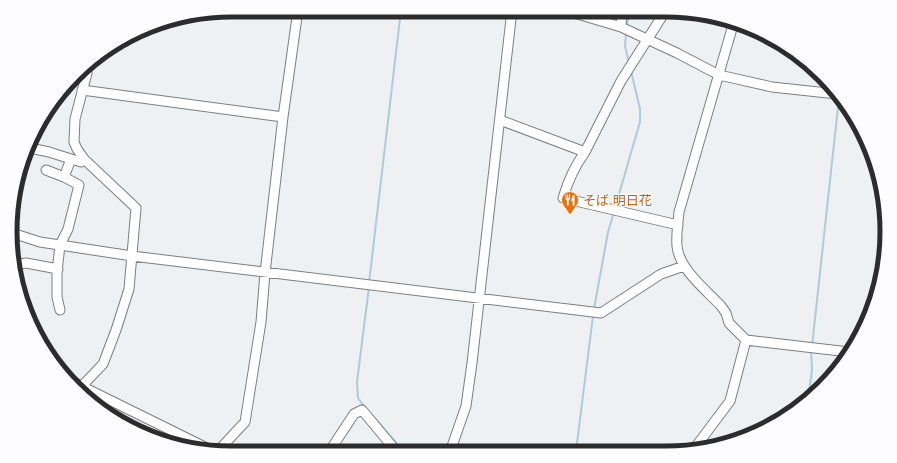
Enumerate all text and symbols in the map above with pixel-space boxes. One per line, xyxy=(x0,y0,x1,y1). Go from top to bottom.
restaurant icon: そば 明日花 xyxy=(560,190,580,215)
place label: そば 明日花 xyxy=(583,192,652,209)

